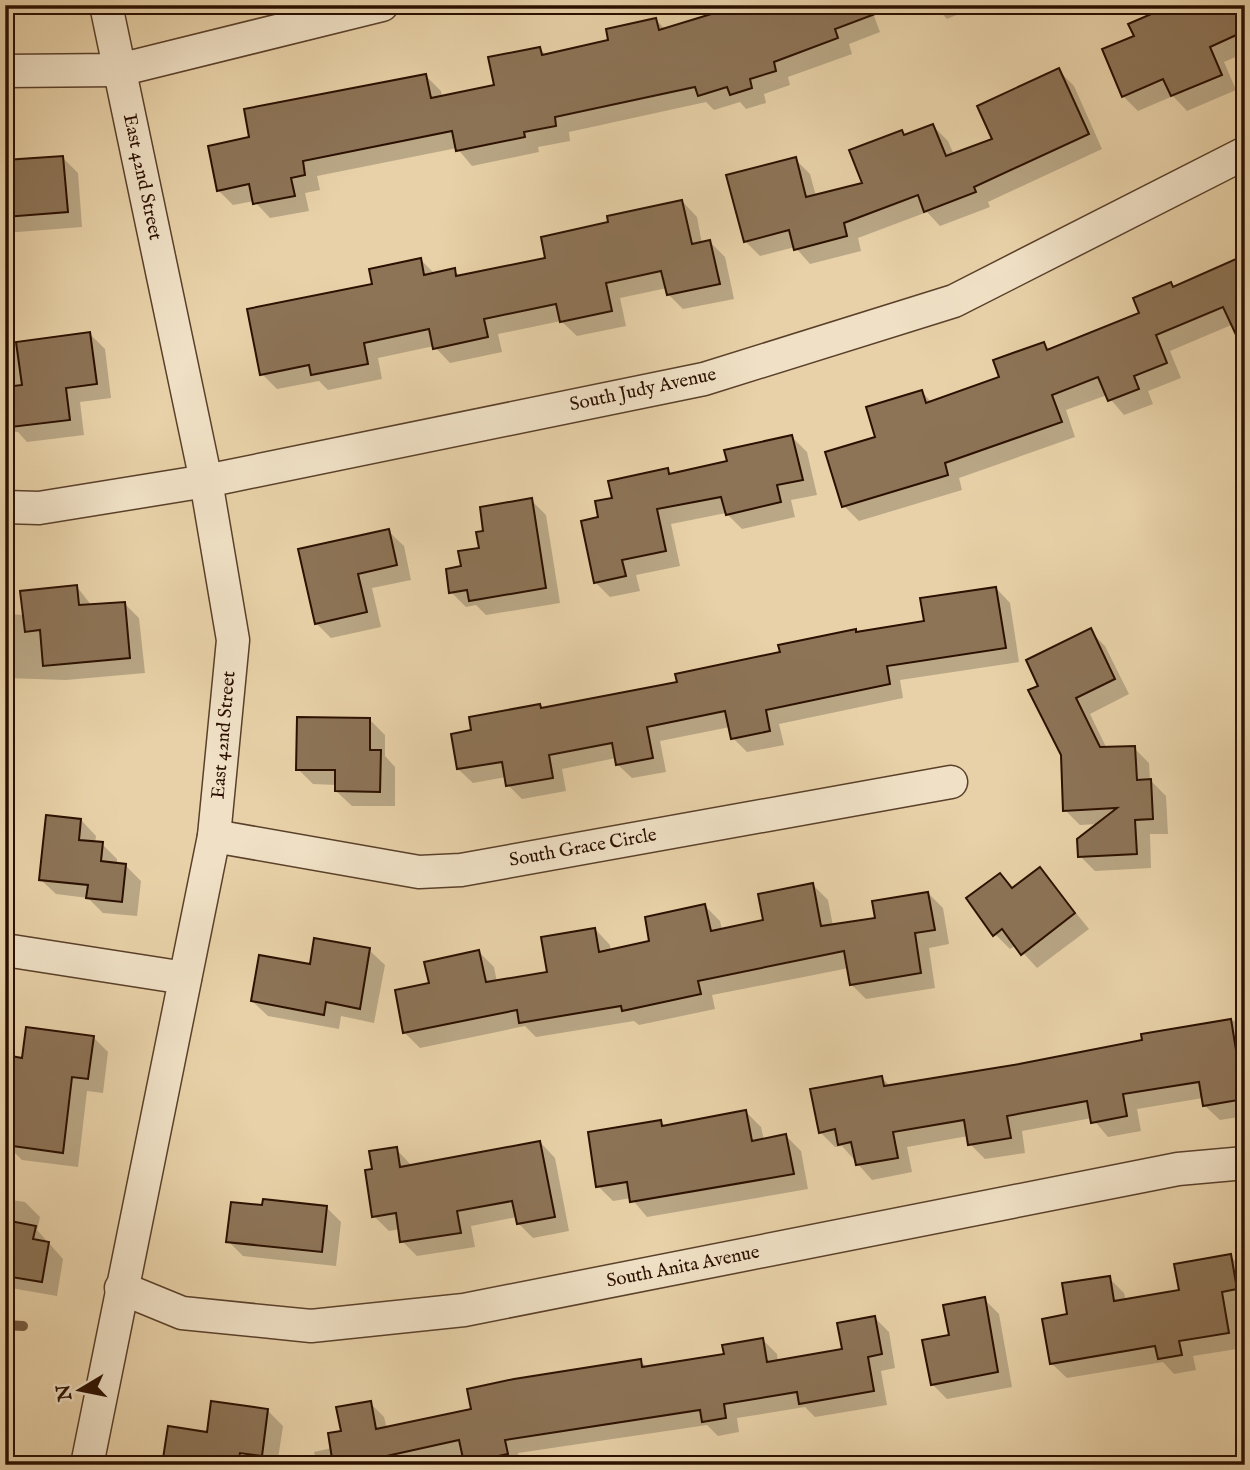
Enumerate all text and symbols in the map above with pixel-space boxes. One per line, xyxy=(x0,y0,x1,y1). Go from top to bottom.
street label: East 42nd Street xyxy=(117,112,167,243)
street label: South Judy Avenue xyxy=(568,363,719,417)
street label: East 42nd Street xyxy=(206,669,242,800)
street label: South Grace Circle xyxy=(507,823,659,873)
street label: South Anita Avenue xyxy=(604,1240,762,1294)
north arrow xyxy=(46,1354,116,1424)
text: N xyxy=(52,1382,79,1404)

